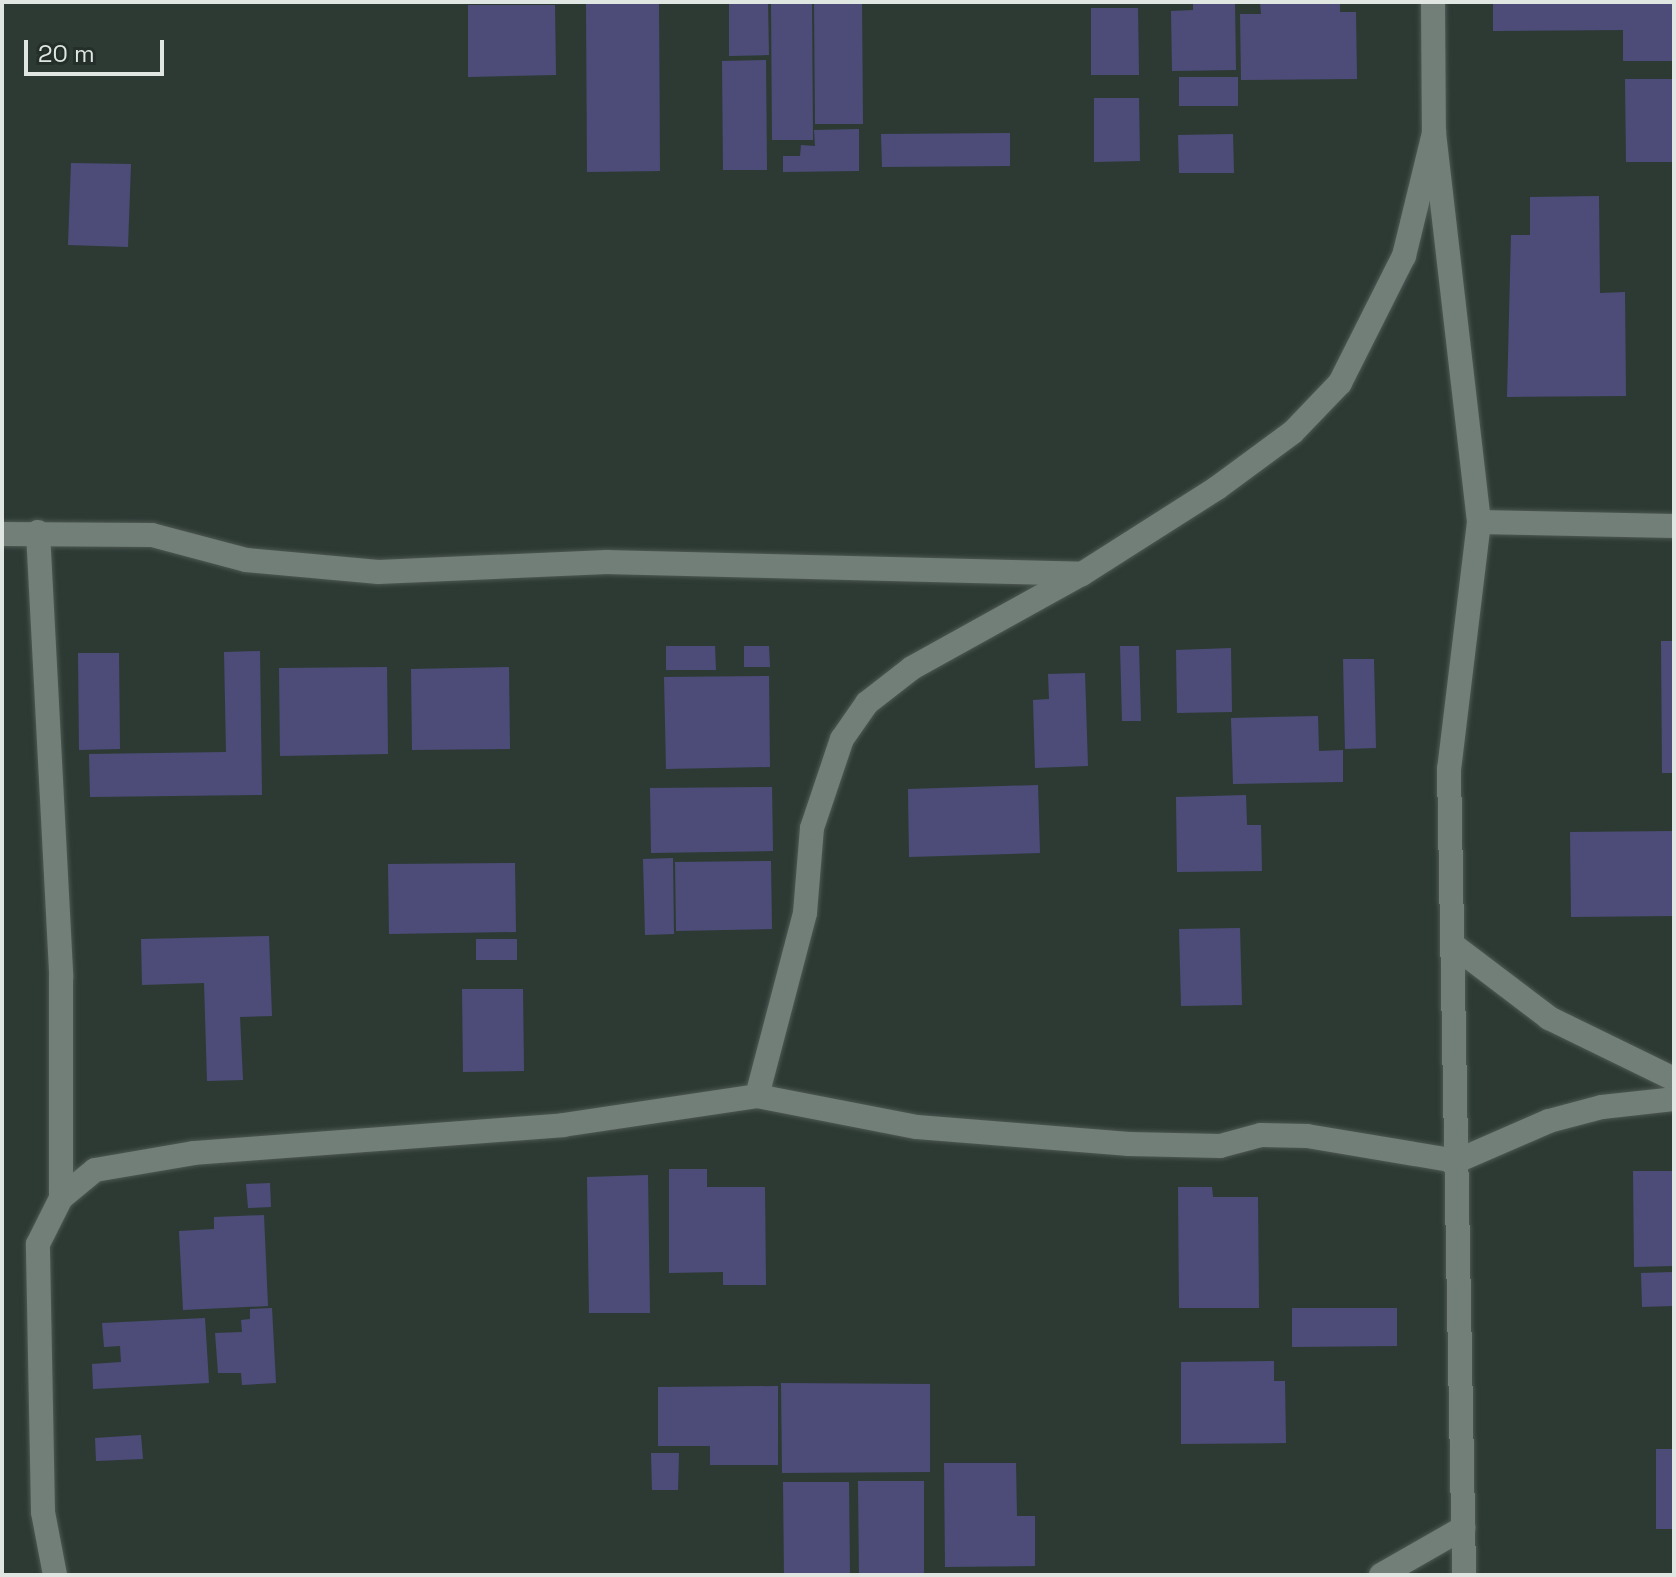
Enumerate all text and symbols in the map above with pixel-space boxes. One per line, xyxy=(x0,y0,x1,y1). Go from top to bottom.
scale bar xyxy=(28,24,168,74)
text: 20 m xyxy=(38,38,95,69)

